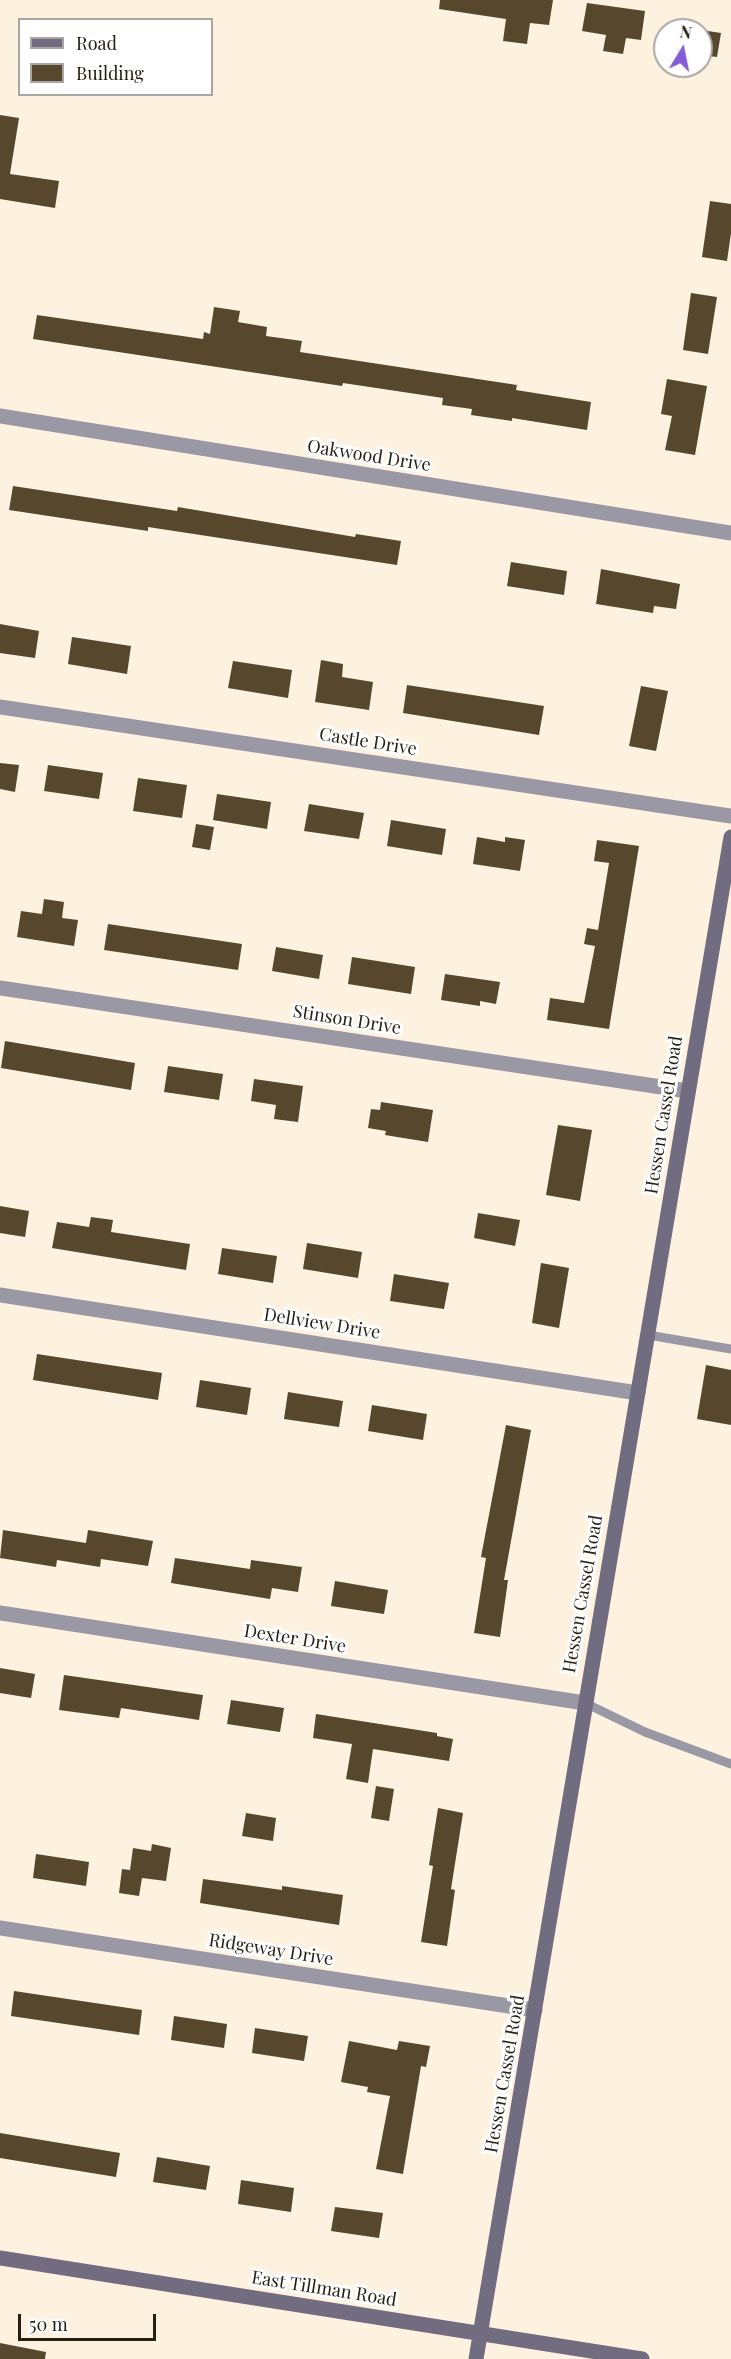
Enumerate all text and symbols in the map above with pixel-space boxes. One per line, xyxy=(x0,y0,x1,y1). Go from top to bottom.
legend xyxy=(18,18,213,96)
north arrow xyxy=(653,18,713,78)
text: N xyxy=(678,20,693,43)
text: Road xyxy=(76,31,117,55)
text: Building xyxy=(76,61,144,85)
street label: Oakwood Drive xyxy=(306,436,432,476)
street label: Castle Drive xyxy=(318,724,418,760)
street label: Stinson Drive xyxy=(291,1001,403,1039)
street label: Hessen Cassel Road xyxy=(641,1034,687,1196)
street label: Dellview Drive xyxy=(262,1304,382,1344)
street label: Hessen Cassel Road xyxy=(558,1513,608,1675)
street label: Dexter Drive xyxy=(242,1620,348,1658)
street label: Ridgeway Drive xyxy=(207,1929,335,1971)
street label: Hessen Cassel Road xyxy=(480,1993,530,2155)
street label: East Tillman Road xyxy=(250,2267,398,2311)
scale bar xyxy=(21,2302,159,2340)
text: 50 m xyxy=(29,2312,68,2336)

